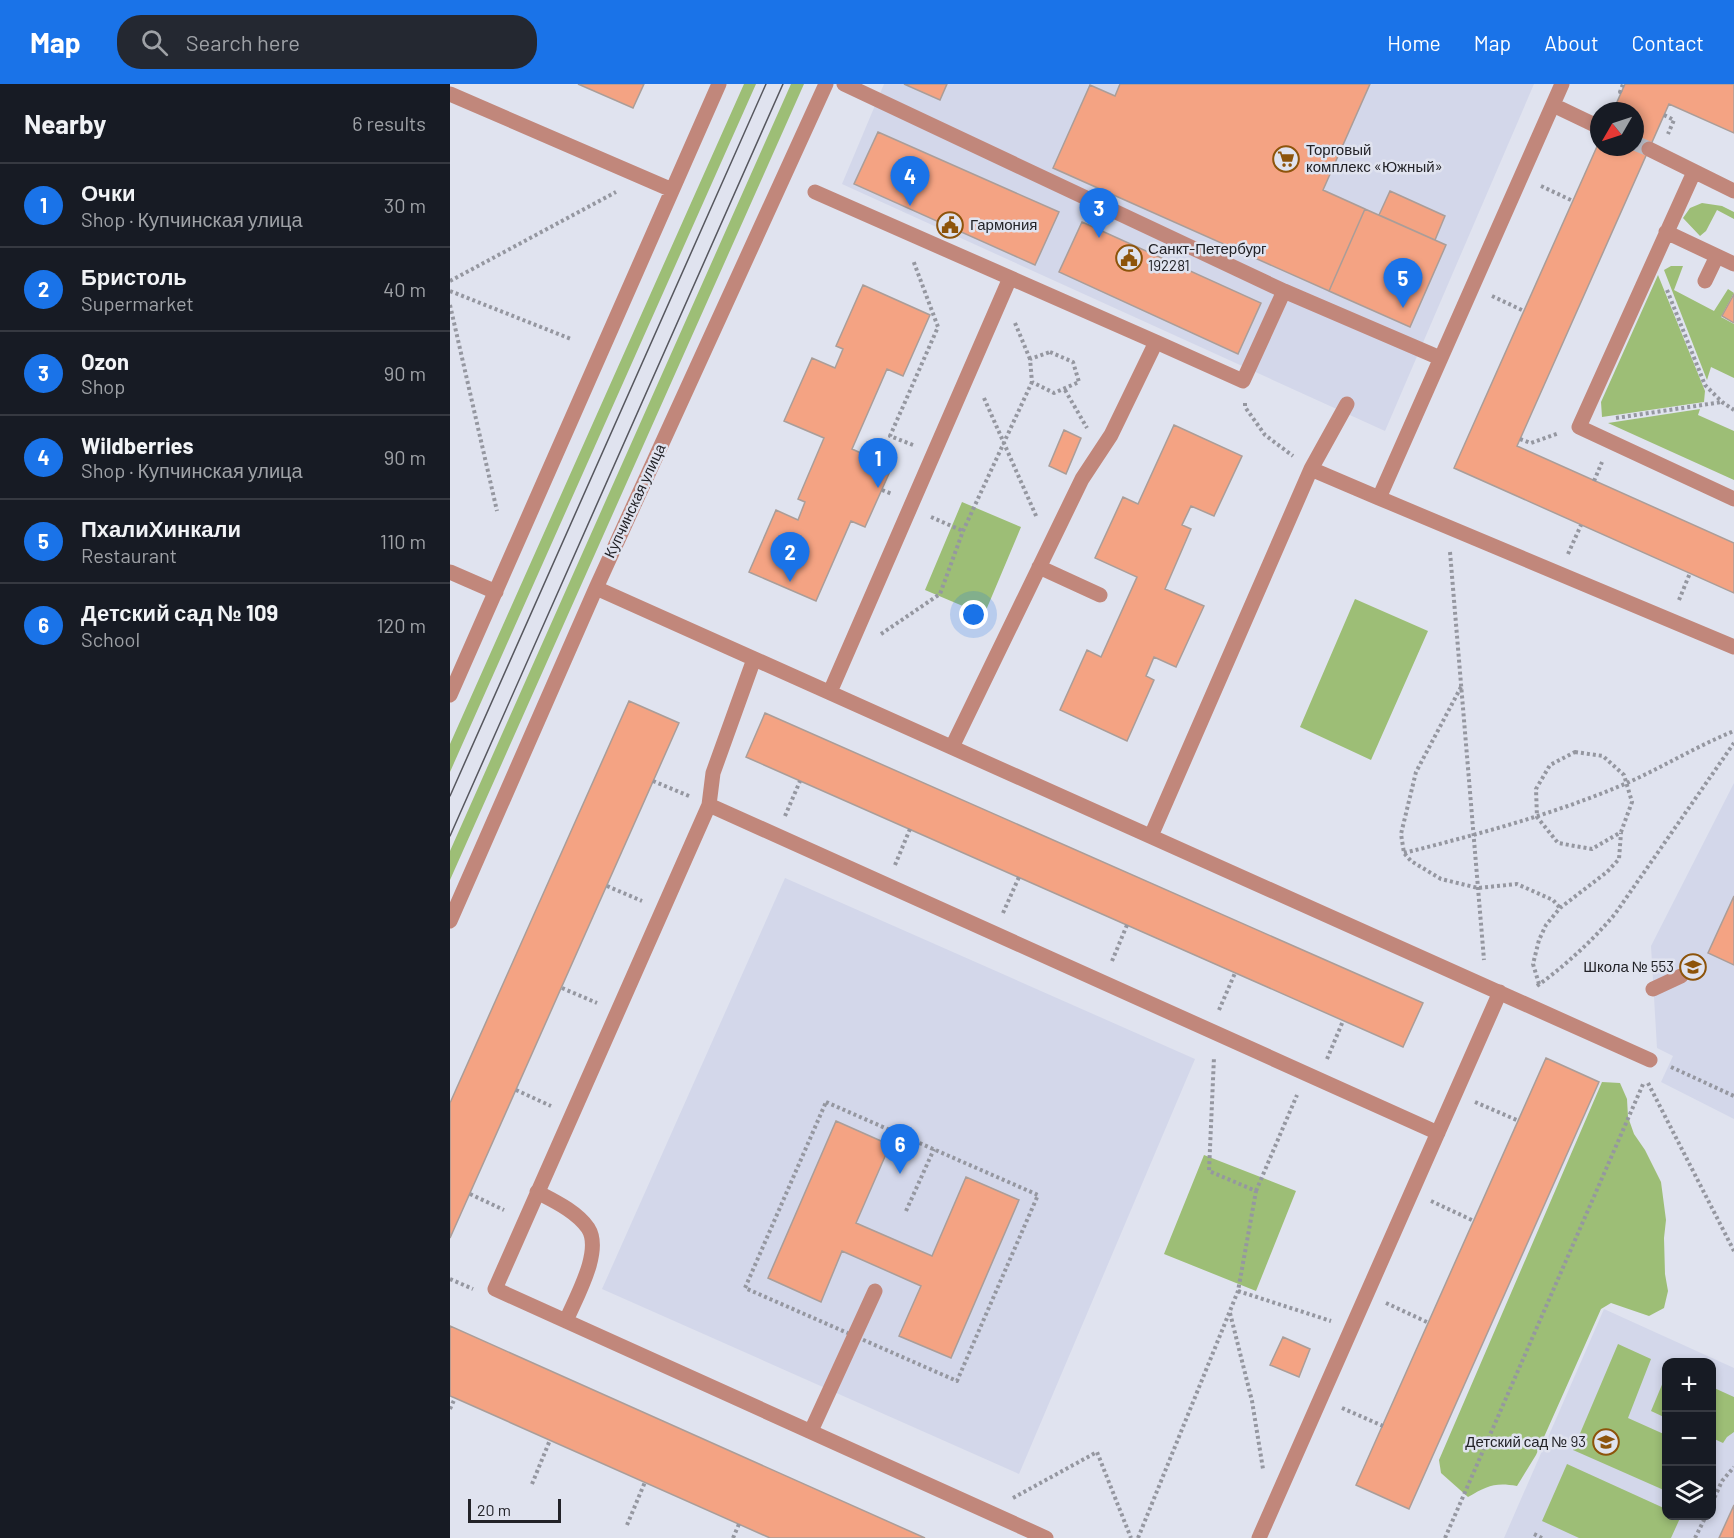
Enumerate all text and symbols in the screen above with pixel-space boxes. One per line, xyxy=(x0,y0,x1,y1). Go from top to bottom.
search box xyxy=(117,15,537,69)
text: Map xyxy=(30,25,81,59)
icon: search xyxy=(138,26,171,59)
text: Search here xyxy=(186,29,300,55)
text: Home xyxy=(1387,30,1441,55)
text: Map xyxy=(1474,30,1511,55)
text: About xyxy=(1544,30,1599,55)
text: Contact xyxy=(1632,30,1704,55)
north arrow xyxy=(1590,102,1644,156)
text: Nearby xyxy=(24,108,106,139)
text: 6 results xyxy=(352,111,426,135)
place label: Торговый комплекс «Южный» xyxy=(1306,140,1443,175)
supermarket icon: Торговый комплекс «Южный» xyxy=(1271,144,1301,174)
pin: 4 xyxy=(890,156,930,206)
text: Очки xyxy=(81,179,135,205)
pin: 3 xyxy=(1080,188,1118,238)
text: 1 xyxy=(40,193,47,217)
text: 30 m xyxy=(384,193,426,217)
text: Shop · Купчинская улица xyxy=(81,207,303,231)
public building icon: Гармония xyxy=(935,210,965,240)
place label: Гармония xyxy=(970,215,1037,233)
place label: Санкт-Петербург 192281 xyxy=(1148,239,1267,274)
public building icon: Санкт-Петербург 192281 xyxy=(1114,243,1144,273)
pin: 5 xyxy=(1384,258,1422,308)
text: Бристоль xyxy=(81,263,187,289)
text: 2 xyxy=(38,277,49,301)
text: 40 m xyxy=(383,277,426,301)
text: Supermarket xyxy=(81,291,194,315)
text: Ozon xyxy=(81,348,129,374)
text: 3 xyxy=(38,361,49,385)
text: 90 m xyxy=(384,361,426,385)
text: Shop xyxy=(81,374,125,398)
text: Wildberries xyxy=(81,432,194,458)
pin: 1 xyxy=(858,438,898,488)
street label: Купчинская улица xyxy=(600,440,669,561)
text: 4 xyxy=(37,445,50,469)
text: 90 m xyxy=(384,445,426,469)
text: Shop · Купчинская улица xyxy=(81,458,303,482)
text: ПхалиХинкали xyxy=(81,515,241,541)
text: 5 xyxy=(38,529,49,553)
text: 110 m xyxy=(380,529,426,553)
pin: 2 xyxy=(770,532,810,582)
text: Restaurant xyxy=(81,543,177,567)
text: Детский сад № 109 xyxy=(81,599,278,625)
your location xyxy=(959,600,988,629)
text: 6 xyxy=(38,613,49,637)
text: 120 m xyxy=(376,613,426,637)
text: School xyxy=(81,627,140,651)
school or university icon: Школа № 553 xyxy=(1678,952,1708,982)
place label: Школа № 553 xyxy=(1583,957,1674,975)
pin: 6 xyxy=(880,1124,920,1174)
map controls xyxy=(1662,1358,1716,1520)
button: + xyxy=(1662,1358,1716,1412)
button: − xyxy=(1662,1412,1716,1466)
school or university icon: Детский сад № 93 xyxy=(1591,1427,1621,1457)
place label: Детский сад № 93 xyxy=(1465,1432,1586,1450)
button: layers xyxy=(1662,1466,1716,1520)
scale bar xyxy=(468,1496,561,1524)
text: 20 m xyxy=(477,1500,511,1519)

